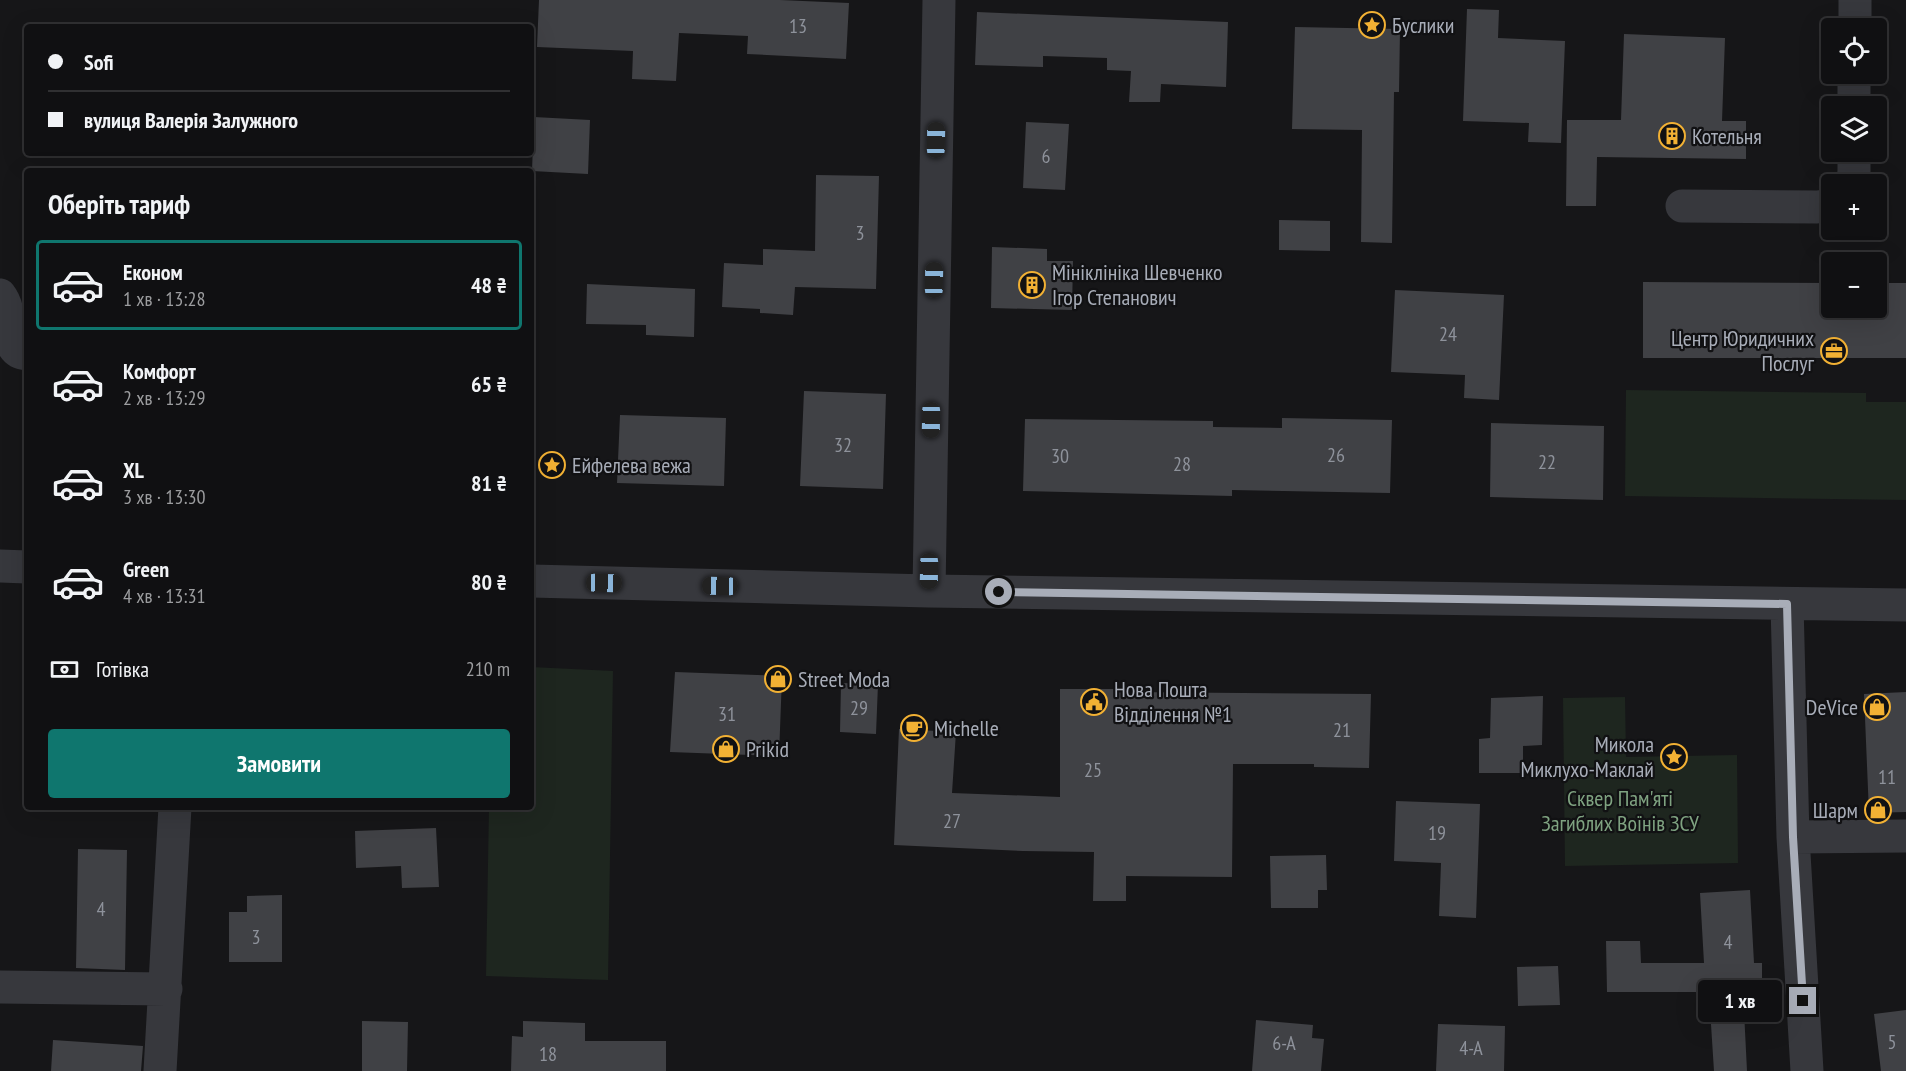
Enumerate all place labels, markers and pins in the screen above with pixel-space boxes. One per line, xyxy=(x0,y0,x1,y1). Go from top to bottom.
place icon: Буслики xyxy=(1357,10,1387,40)
place label: Буслики xyxy=(1392,11,1454,39)
building icon: Котельня xyxy=(1657,121,1687,151)
place label: Котельня xyxy=(1692,122,1762,150)
place label: Мініклініка Шевченко Ігор Степанович xyxy=(1052,258,1223,311)
building icon: Мініклініка Шевченко Ігор Степанович xyxy=(1017,270,1047,300)
place label: Центр Юридичних Послуг xyxy=(1671,324,1814,377)
office icon: Центр Юридичних Послуг xyxy=(1819,336,1849,366)
place icon: Ейфелева вежа xyxy=(537,450,567,480)
place label: Ейфелева вежа xyxy=(572,451,691,479)
shop icon: Street Moda xyxy=(763,664,793,694)
place label: Street Moda xyxy=(798,665,890,693)
place label: Нова Пошта Відділення №1 xyxy=(1114,675,1232,728)
public building icon: Нова Пошта Відділення №1 xyxy=(1079,687,1109,717)
shop icon: DeVice xyxy=(1862,692,1892,722)
place label: DeVice xyxy=(1806,693,1858,721)
cafe icon: Michelle xyxy=(899,713,929,743)
place label: Michelle xyxy=(934,714,999,742)
place label: Микола Миклухо-Маклай xyxy=(1520,730,1654,783)
shop icon: Prikid xyxy=(711,734,741,764)
place label: Prikid xyxy=(746,735,789,763)
place icon: Микола Миклухо-Маклай xyxy=(1659,742,1689,772)
shop icon: Шарм xyxy=(1863,795,1893,825)
place label: Шарм xyxy=(1813,796,1858,824)

